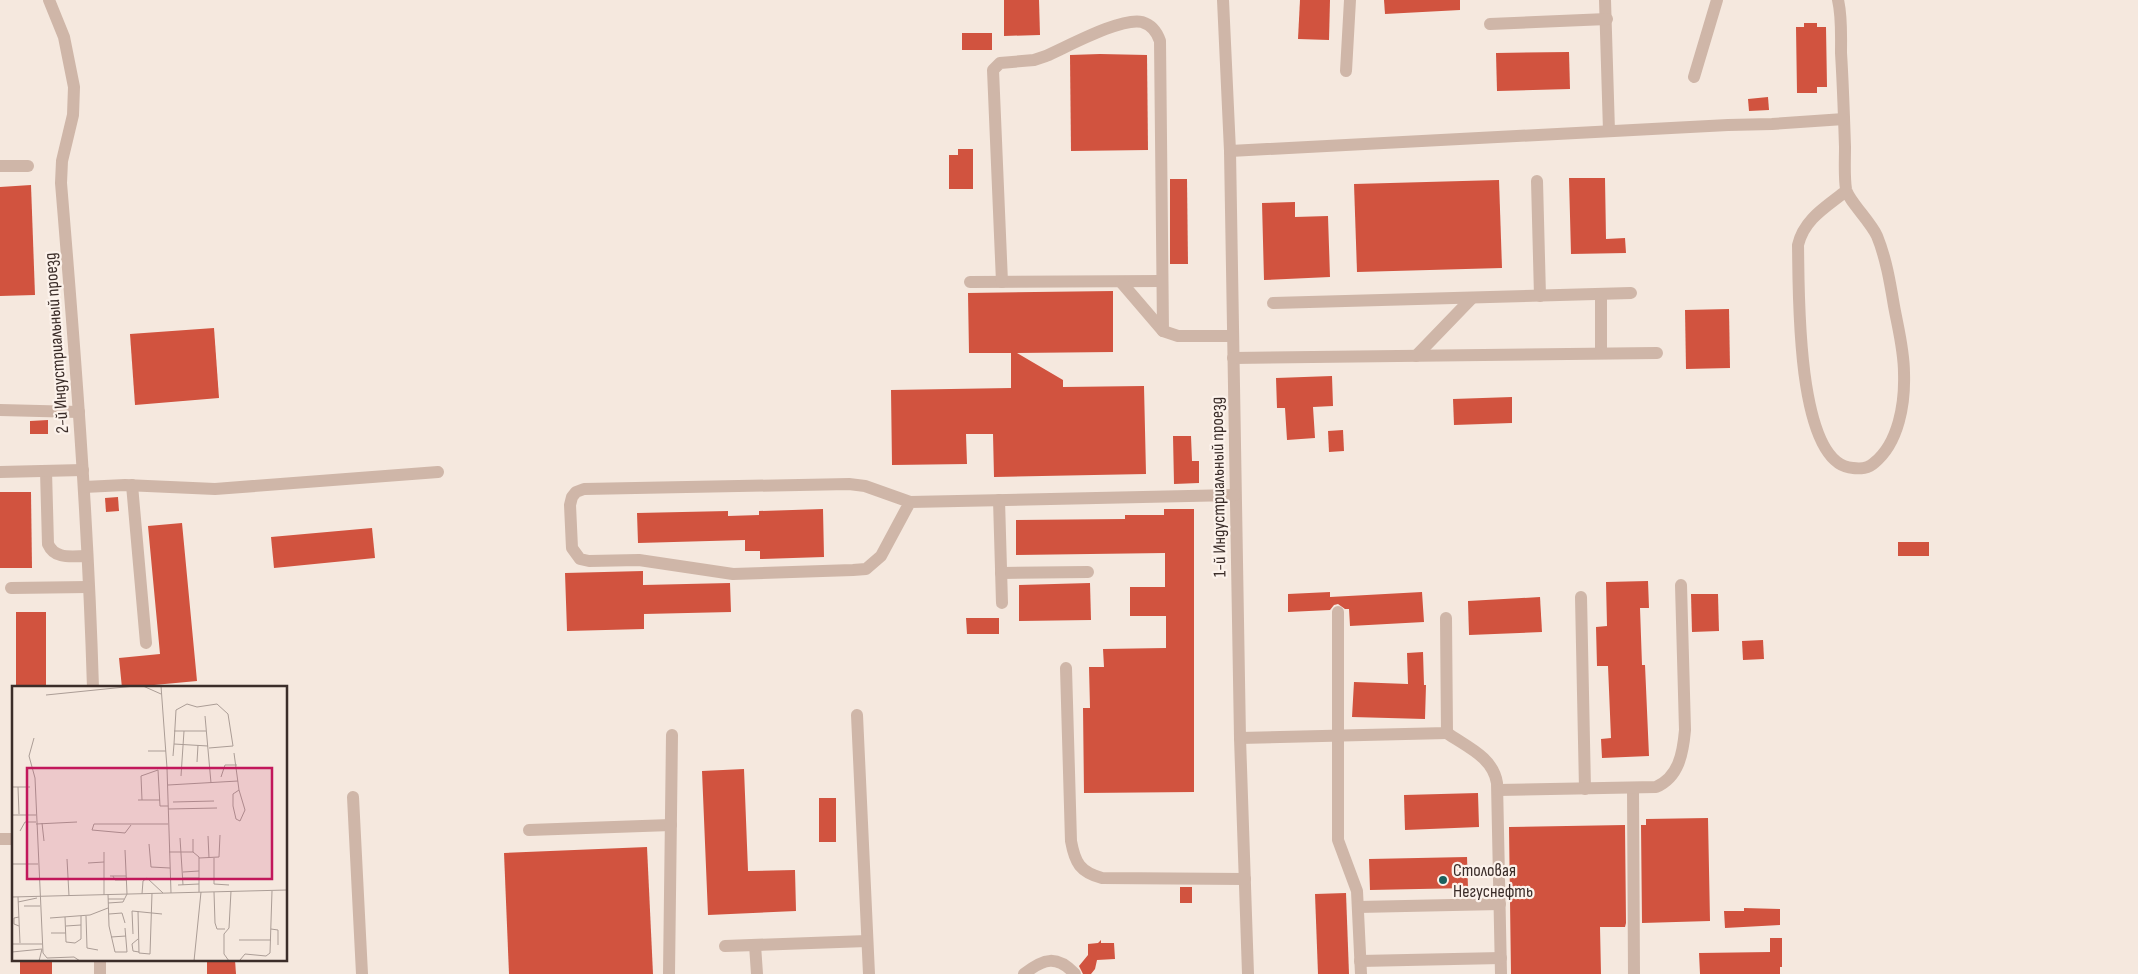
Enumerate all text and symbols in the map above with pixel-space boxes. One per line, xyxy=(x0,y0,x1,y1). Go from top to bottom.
street label: 2-й Индустриальный проезд xyxy=(40,252,73,434)
street label: 1-й Индустриальный проезд xyxy=(1206,397,1231,577)
inset map xyxy=(12,686,288,962)
place label: Столовая Негуснефть xyxy=(1453,860,1533,902)
marker: Столовая Негуснефть xyxy=(1437,874,1449,886)

